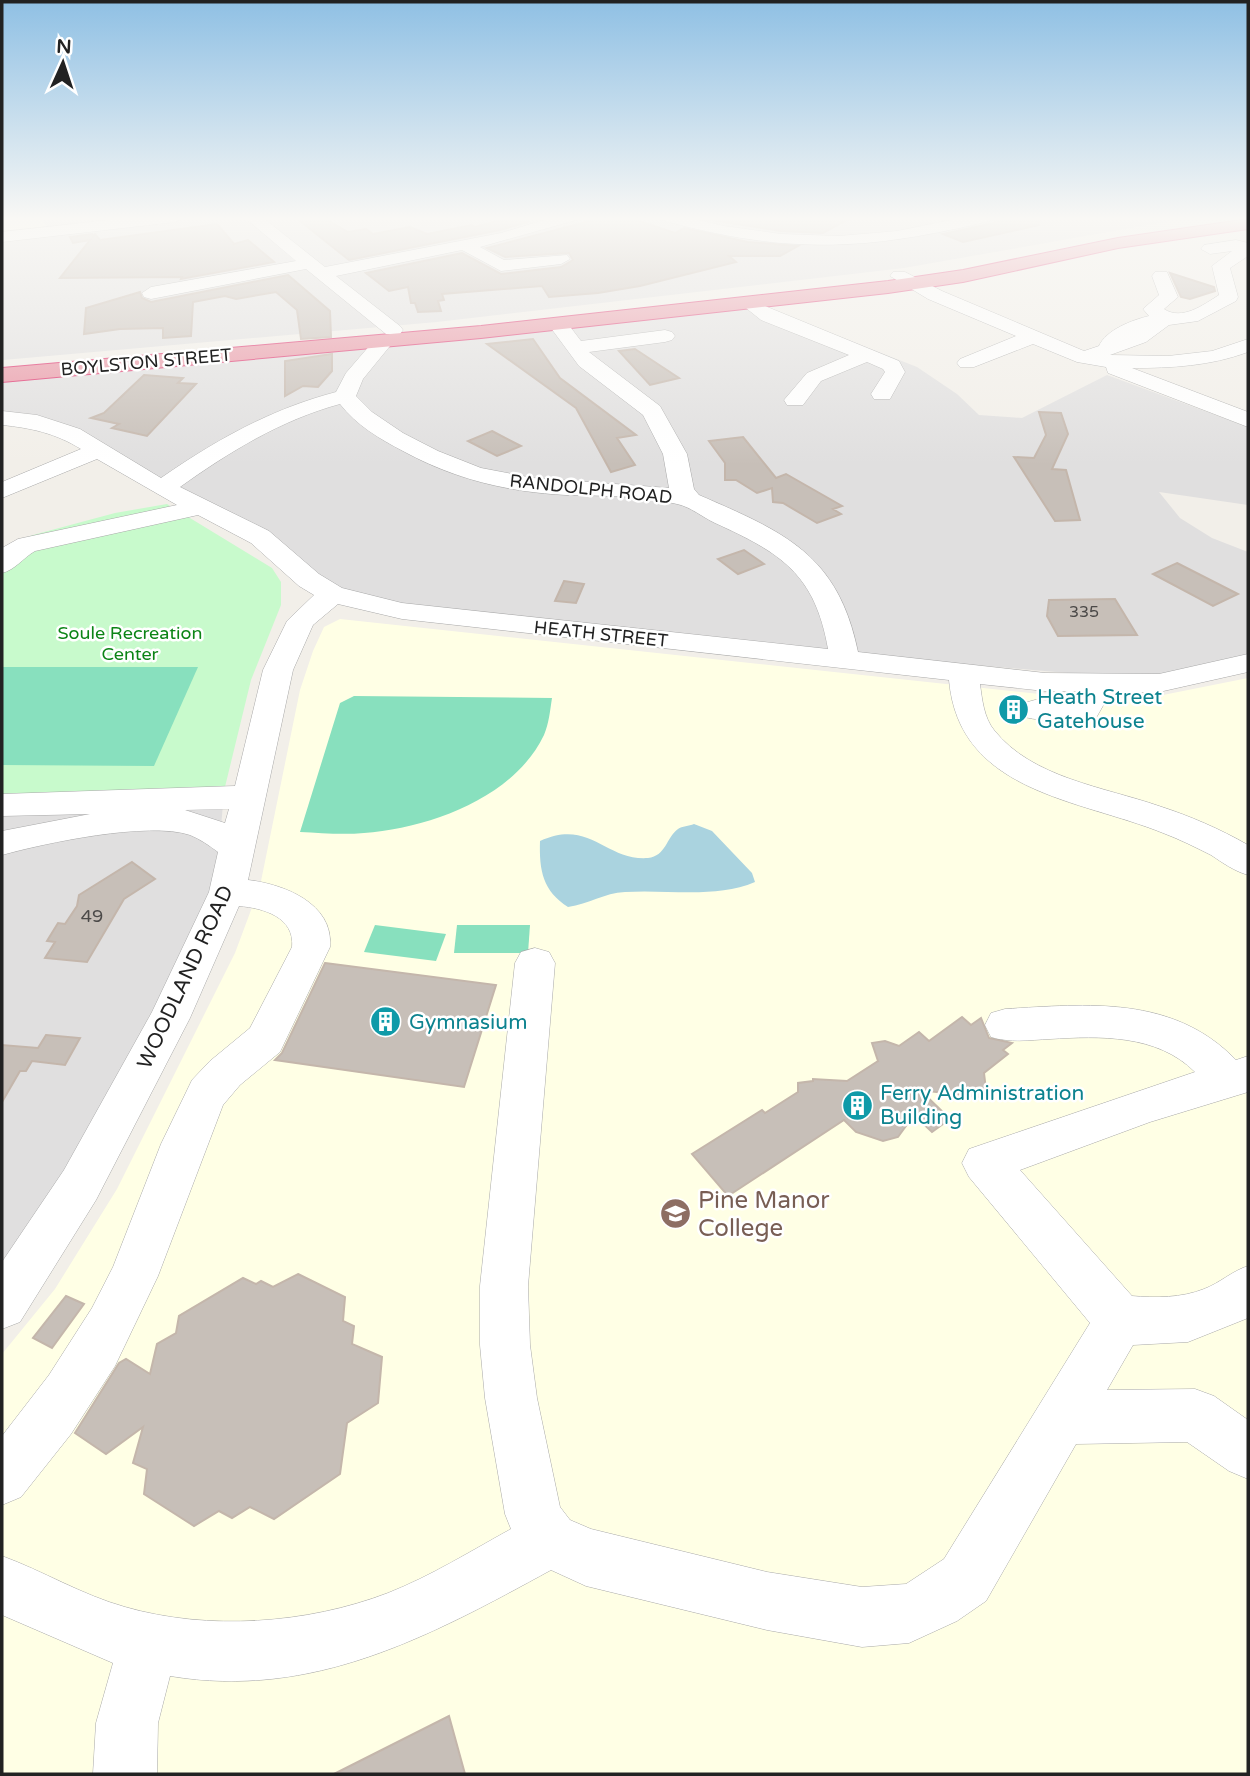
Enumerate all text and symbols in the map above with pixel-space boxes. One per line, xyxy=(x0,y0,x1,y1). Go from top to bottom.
north arrow xyxy=(28,28,98,98)
text: N xyxy=(56,36,72,58)
street label: BOYLSTON STREET xyxy=(60,344,232,380)
street label: RANDOLPH ROAD xyxy=(508,470,674,508)
house number: 335 xyxy=(1069,602,1099,622)
street label: HEATH STREET xyxy=(533,616,669,652)
park label: Soule Recreation Center xyxy=(58,622,202,665)
place label: Heath Street Gatehouse xyxy=(1037,685,1162,734)
building icon: Heath Street Gatehouse xyxy=(997,692,1031,726)
street label: WOODLAND ROAD xyxy=(132,881,239,1073)
house number: 49 xyxy=(81,905,103,927)
building icon: Gymnasium xyxy=(369,1005,403,1039)
place label: Gymnasium xyxy=(409,1010,527,1035)
place label: Ferry Administration Building xyxy=(880,1081,1084,1130)
building icon: Ferry Administration Building xyxy=(840,1088,874,1122)
place label: Pine Manor College xyxy=(698,1186,830,1243)
school or university icon: Pine Manor College xyxy=(658,1197,692,1231)

